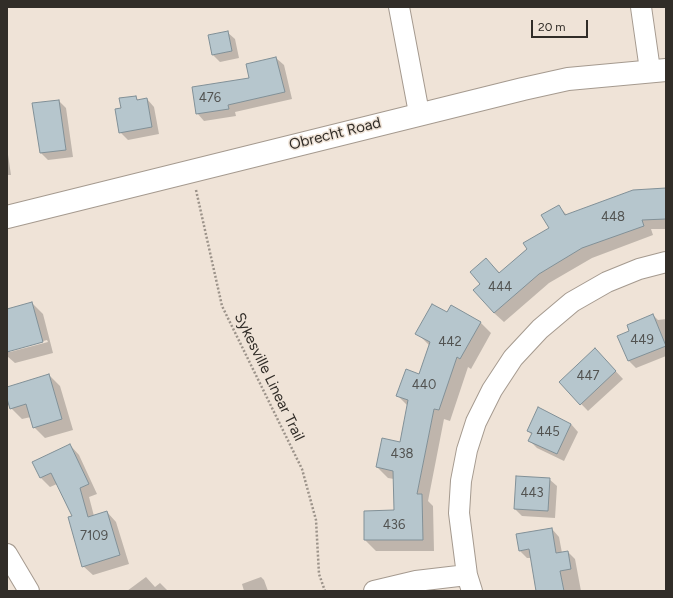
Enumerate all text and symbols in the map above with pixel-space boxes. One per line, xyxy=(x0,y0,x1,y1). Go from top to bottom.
scale bar xyxy=(533,12,590,38)
text: 20 m xyxy=(538,20,566,34)
house number: 476 xyxy=(199,90,221,106)
street label: Obrecht Road xyxy=(287,114,383,154)
house number: 448 xyxy=(601,209,625,225)
house number: 444 xyxy=(488,279,512,295)
street label: Sykesville Linear Trail xyxy=(230,310,308,444)
house number: 449 xyxy=(630,332,654,348)
house number: 442 xyxy=(438,334,462,350)
house number: 447 xyxy=(576,368,600,384)
house number: 440 xyxy=(412,377,436,393)
house number: 445 xyxy=(536,424,560,440)
house number: 438 xyxy=(390,446,414,462)
house number: 443 xyxy=(520,485,544,501)
house number: 436 xyxy=(383,517,405,533)
house number: 7109 xyxy=(80,528,108,544)

